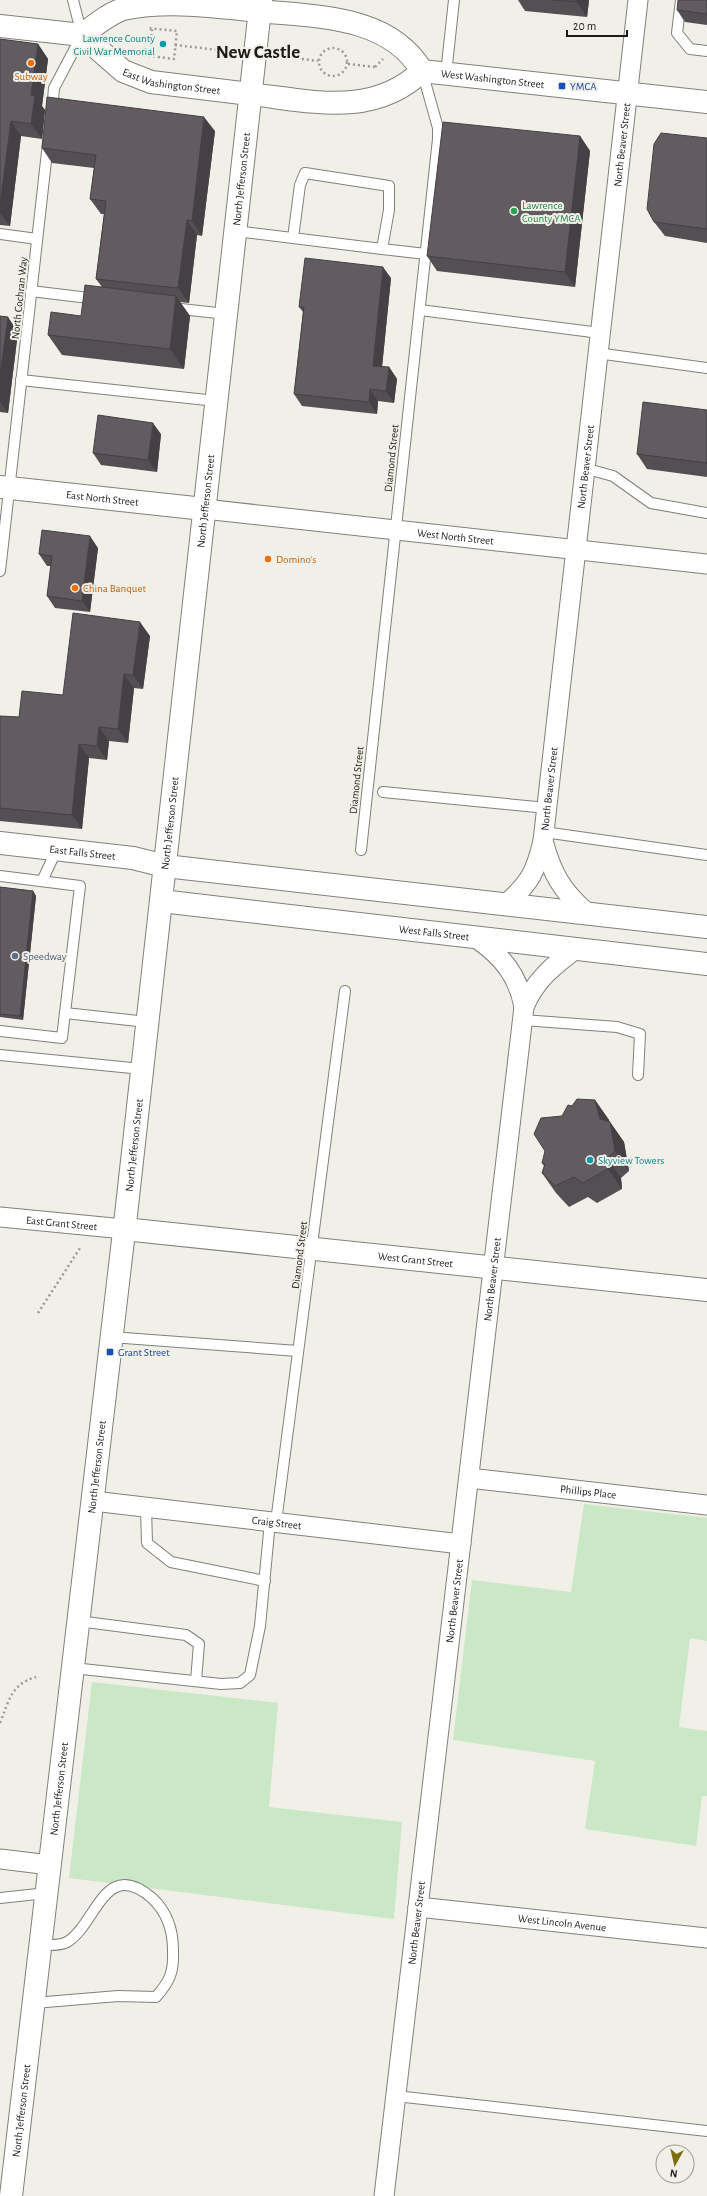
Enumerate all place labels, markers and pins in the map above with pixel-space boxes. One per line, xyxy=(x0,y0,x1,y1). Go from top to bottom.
place label: Lawrence County Civil War Memorial xyxy=(74,33,155,57)
marker: Lawrence County Civil War Memorial xyxy=(158,39,168,49)
marker: Subway xyxy=(26,58,36,68)
place label: Subway xyxy=(14,71,48,82)
marker: YMCA xyxy=(557,81,567,91)
place label: YMCA xyxy=(570,81,597,92)
place label: Lawrence County YMCA xyxy=(522,200,581,224)
marker: Lawrence County YMCA xyxy=(509,206,519,216)
marker: Domino's xyxy=(263,554,273,564)
place label: Domino's xyxy=(276,554,316,565)
marker: China Banquet xyxy=(70,583,80,593)
place label: China Banquet xyxy=(83,583,147,594)
marker: Speedway xyxy=(10,951,20,961)
place label: Speedway xyxy=(23,951,67,962)
marker: Skyview Towers xyxy=(585,1155,595,1165)
place label: Skyview Towers xyxy=(598,1155,664,1166)
marker: Grant Street xyxy=(105,1347,115,1357)
place label: Grant Street xyxy=(118,1347,170,1358)

